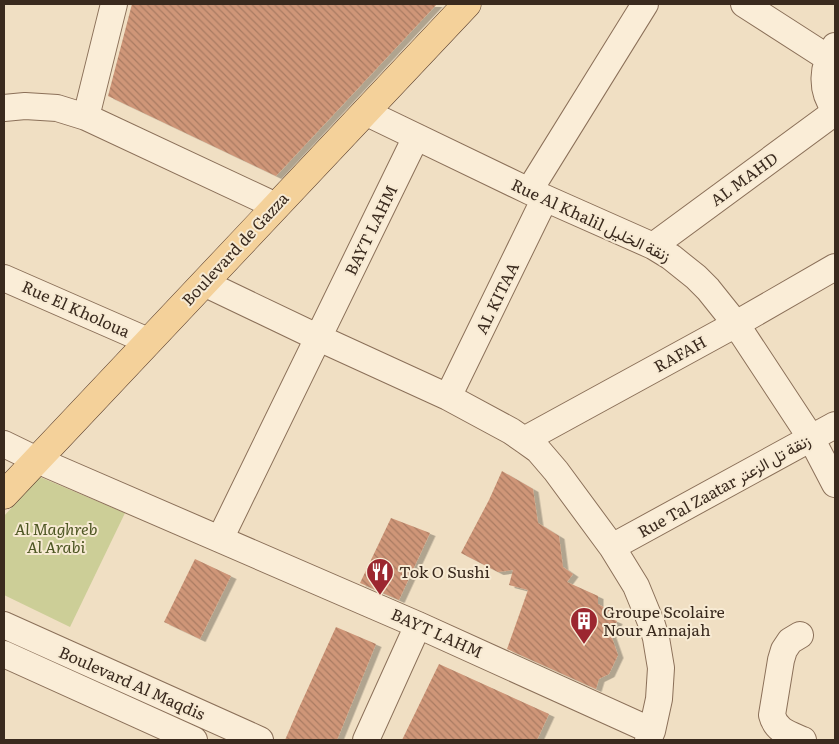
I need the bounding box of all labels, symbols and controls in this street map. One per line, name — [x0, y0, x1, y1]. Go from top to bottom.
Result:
street label: AL MAHD — [705, 145, 782, 211]
street label: Rue Al Khalil زنقة الخليل — [508, 172, 675, 267]
street label: BAYT LAHM — [338, 180, 402, 279]
street label: Boulevard de Gazza — [175, 186, 294, 310]
street label: AL KITAA — [468, 257, 524, 338]
street label: Rue El Kholoua — [18, 273, 135, 343]
street label: RAFAH — [649, 329, 710, 377]
street label: Rue Tal Zaatar زنقة تل الزعتر — [633, 428, 814, 543]
park label: Al Maghreb Al Arabi — [14, 516, 98, 558]
restaurant icon: Tok O Sushi — [365, 557, 395, 596]
place label: Tok O Sushi — [399, 559, 490, 583]
place label: Groupe Scolaire Nour Annajah — [603, 599, 725, 641]
street label: BAYT LAHM — [388, 601, 487, 663]
building icon: Groupe Scolaire Nour Annajah — [569, 606, 599, 645]
street label: Boulevard Al Maqdis — [55, 639, 209, 725]

